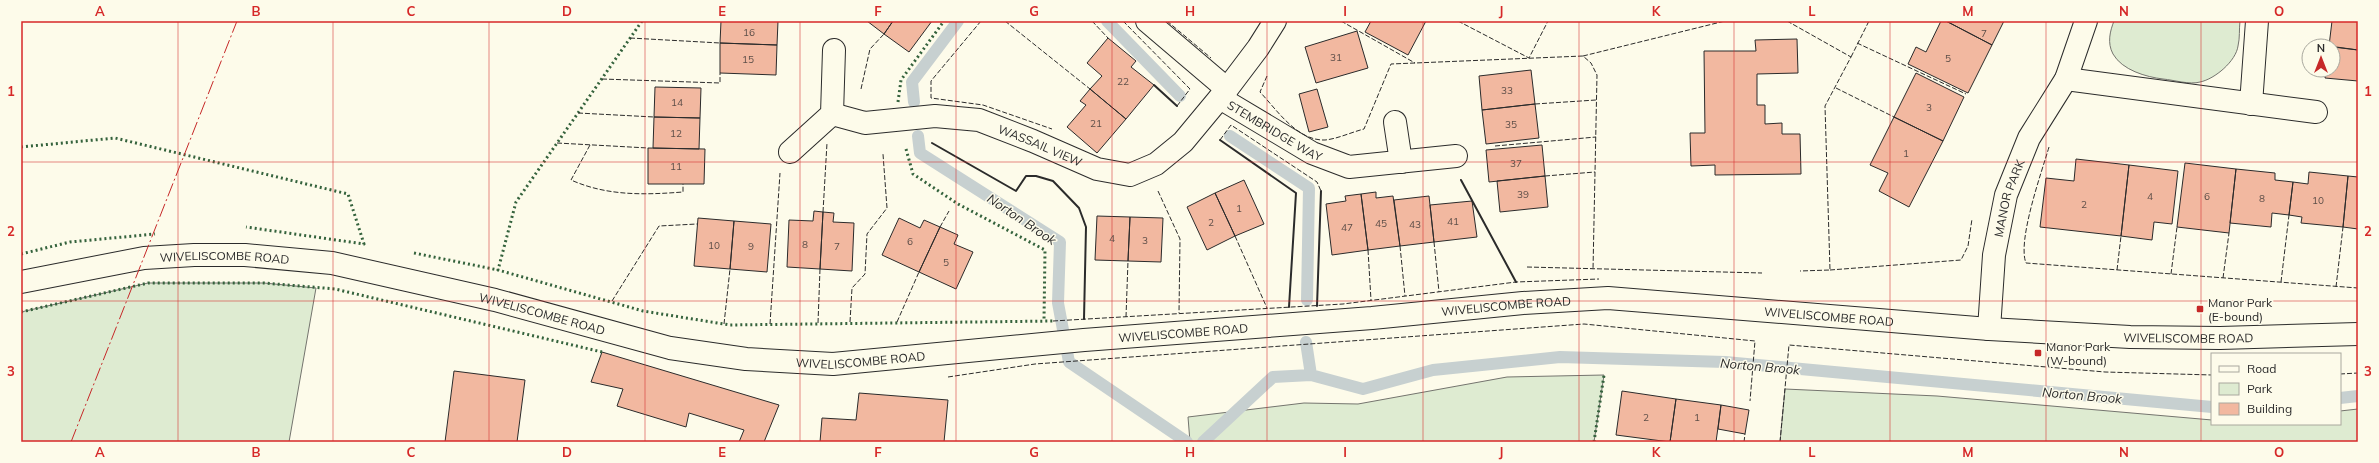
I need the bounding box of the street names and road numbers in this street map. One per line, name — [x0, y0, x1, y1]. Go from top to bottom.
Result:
street label: STEMBRIDGE WAY — [1225, 97, 1325, 164]
street label: WASSAIL VIEW — [996, 121, 1085, 169]
street label: MANOR PARK — [1990, 157, 2027, 238]
street label: WIVELISCOMBE ROAD — [159, 247, 290, 267]
street label: WIVELISCOMBE ROAD — [478, 289, 607, 337]
street label: WIVELISCOMBE ROAD — [1441, 293, 1571, 319]
street label: WIVELISCOMBE ROAD — [1764, 303, 1895, 329]
street label: WIVELISCOMBE ROAD — [1118, 320, 1249, 345]
street label: WIVELISCOMBE ROAD — [2123, 329, 2254, 346]
street label: WIVELISCOMBE ROAD — [795, 348, 926, 372]

